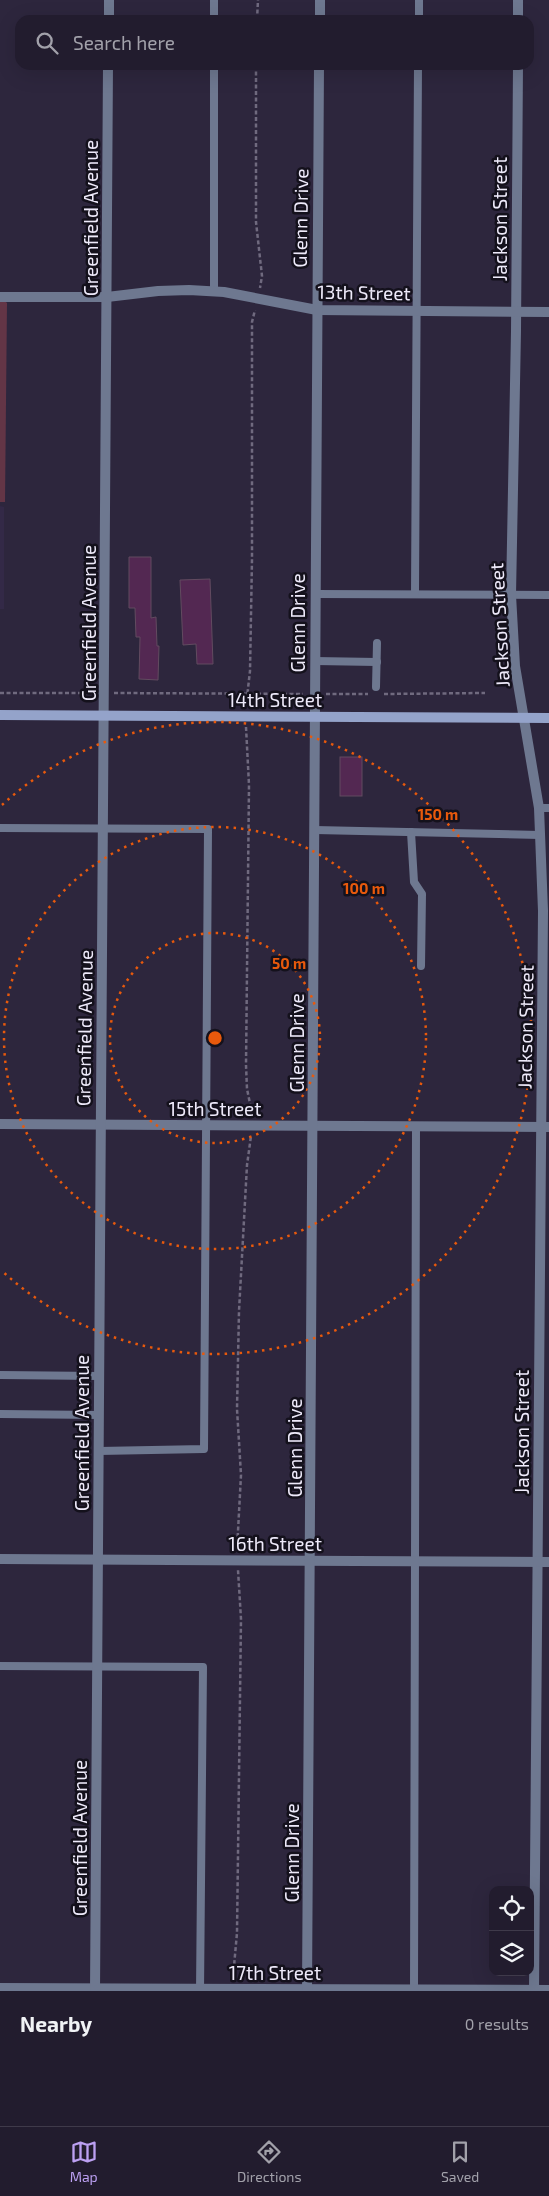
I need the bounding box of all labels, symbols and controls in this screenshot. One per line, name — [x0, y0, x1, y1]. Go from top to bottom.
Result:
search box — [15, 15, 534, 70]
icon: search — [33, 29, 61, 57]
text: Search here — [73, 31, 175, 54]
street label: Greenfield Avenue — [79, 140, 102, 296]
street label: Jackson Street — [488, 157, 511, 281]
street label: Glenn Drive — [288, 168, 312, 268]
street label: 13th Street — [317, 280, 411, 304]
street label: Greenfield Avenue — [77, 545, 100, 701]
street label: Jackson Street — [484, 562, 514, 688]
street label: Glenn Drive — [286, 573, 309, 673]
street label: 14th Street — [228, 688, 322, 711]
text: 150 m — [418, 805, 458, 823]
text: 100 m — [343, 879, 385, 897]
street label: Greenfield Avenue — [71, 950, 97, 1106]
text: 50 m — [272, 954, 306, 972]
street label: Jackson Street — [512, 965, 538, 1089]
street label: Glenn Drive — [285, 993, 308, 1093]
centre of rings — [206, 1029, 224, 1047]
street label: 15th Street — [168, 1097, 262, 1120]
street label: Greenfield Avenue — [70, 1355, 93, 1511]
street label: Jackson Street — [510, 1370, 533, 1494]
street label: Glenn Drive — [283, 1398, 306, 1498]
street label: 16th Street — [228, 1532, 322, 1555]
street label: Greenfield Avenue — [68, 1760, 91, 1916]
street label: Glenn Drive — [280, 1803, 303, 1903]
map controls — [489, 1886, 534, 1976]
button: locate — [489, 1886, 534, 1931]
button: layers — [489, 1931, 534, 1976]
street label: 17th Street — [229, 1961, 321, 1984]
text: Nearby — [20, 2011, 92, 2036]
text: 0 results — [465, 2014, 529, 2033]
tab: Map — [70, 2138, 98, 2185]
tab: Directions — [237, 2138, 302, 2185]
tab: Saved — [441, 2138, 479, 2185]

